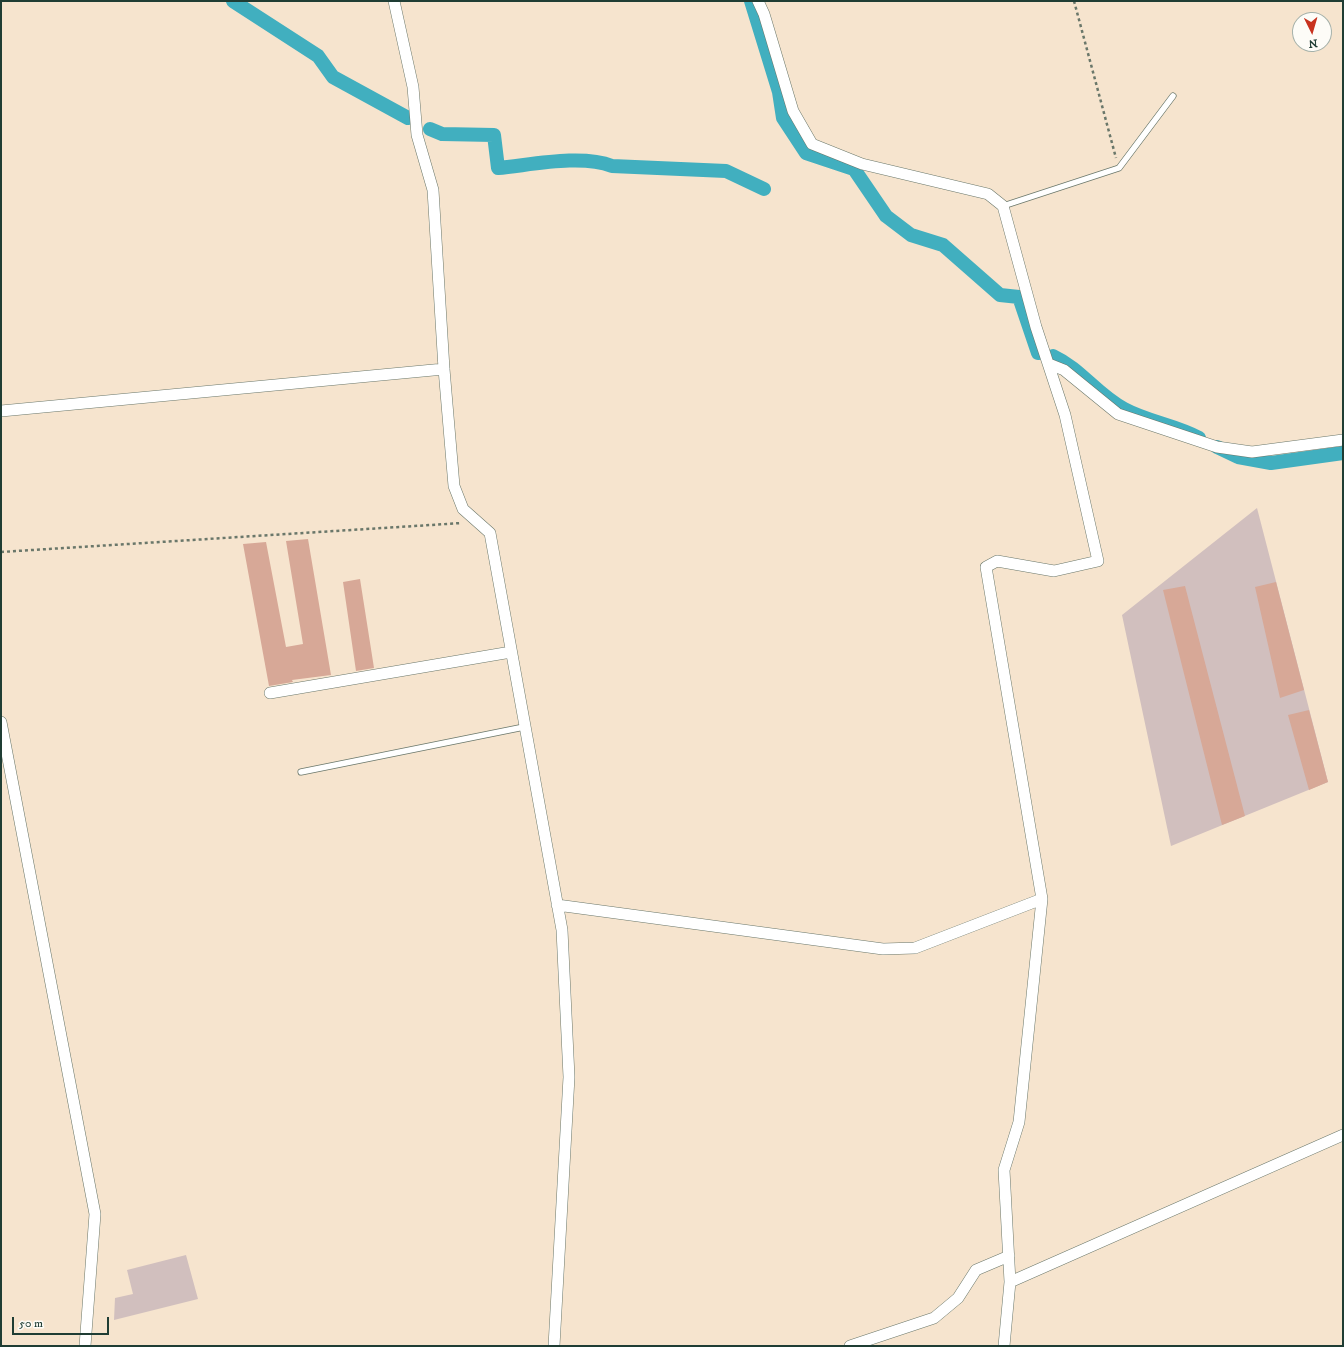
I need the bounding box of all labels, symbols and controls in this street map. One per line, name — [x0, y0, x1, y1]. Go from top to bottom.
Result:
north arrow — [1292, 12, 1332, 52]
text: N — [1308, 36, 1318, 50]
scale bar — [14, 1309, 111, 1335]
text: 50 m — [19, 1316, 43, 1331]

